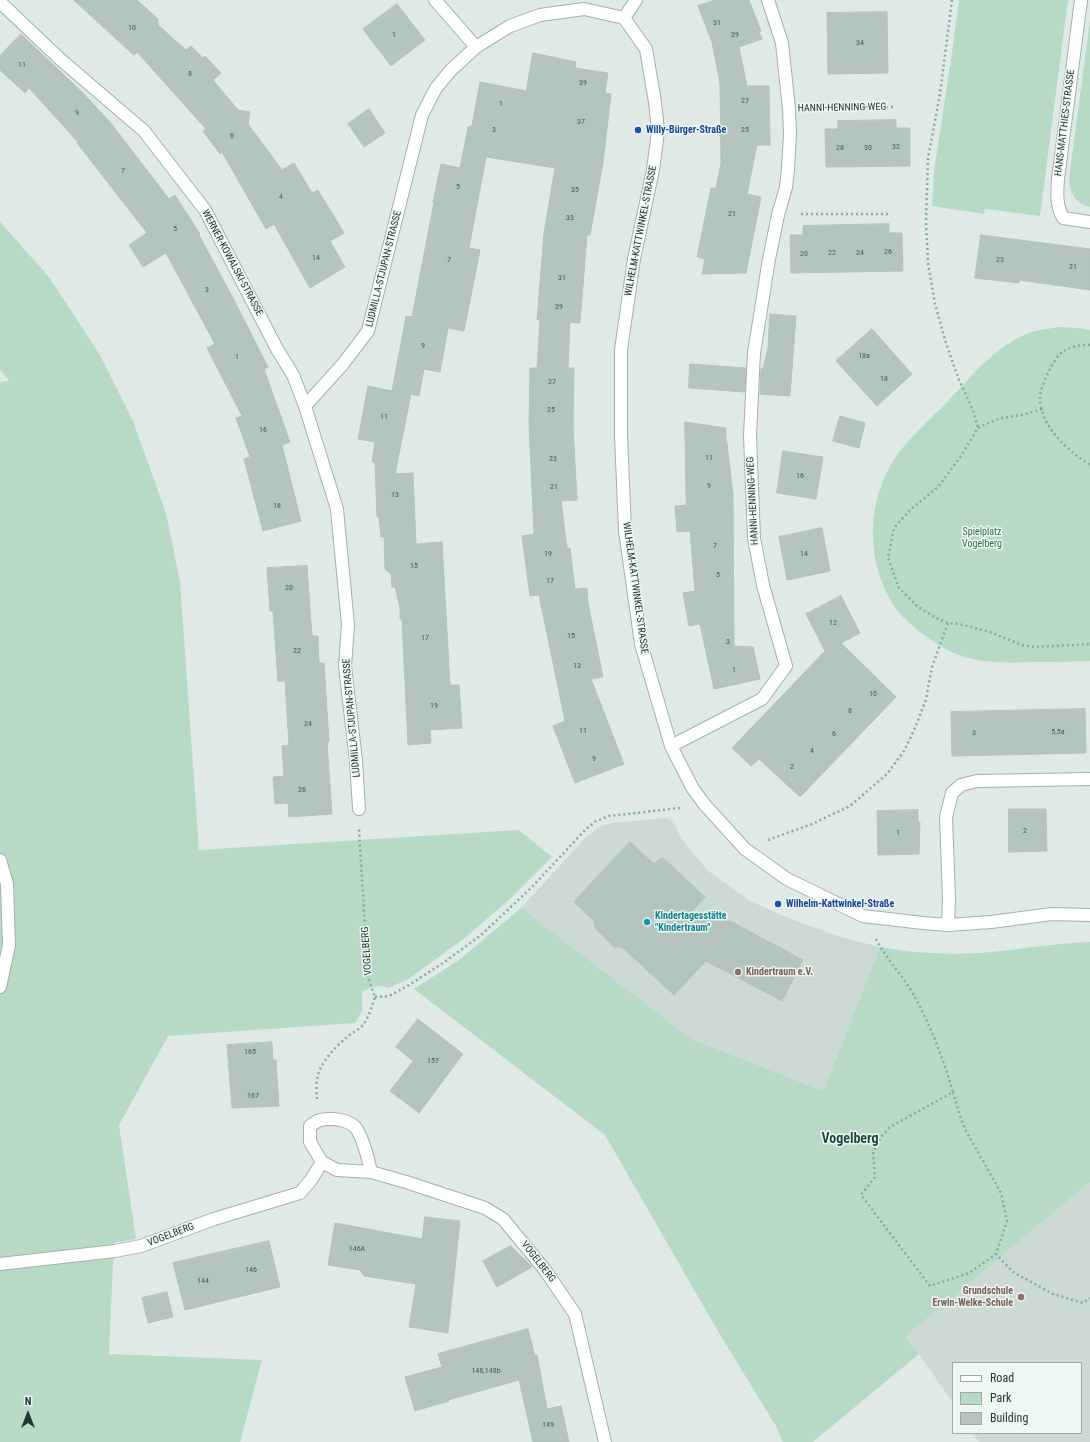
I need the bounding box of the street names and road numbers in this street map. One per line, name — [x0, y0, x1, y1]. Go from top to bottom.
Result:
street label: HANS-MATTHIES-STRASSE — [1053, 69, 1077, 177]
street label: HANNI-HENNING-WEG — [798, 101, 886, 115]
street label: WILHELM-KATTWINKEL-STRASSE — [622, 165, 660, 297]
street label: WERNER-KOWALSKI-STRASSE — [199, 208, 265, 318]
street label: LUDMILLA-STJUPAN-STRASSE — [364, 210, 404, 328]
street label: HANNI-HENNING-WEG — [745, 456, 761, 546]
street label: WILHELM-KATTWINKEL-STRASSE — [620, 521, 650, 655]
street label: LUDMILLA-STJUPAN-STRASSE — [341, 658, 363, 778]
street label: VOGELBERG — [359, 926, 375, 976]
street label: VOGELBERG — [146, 1221, 196, 1249]
street label: VOGELBERG — [518, 1239, 558, 1285]

